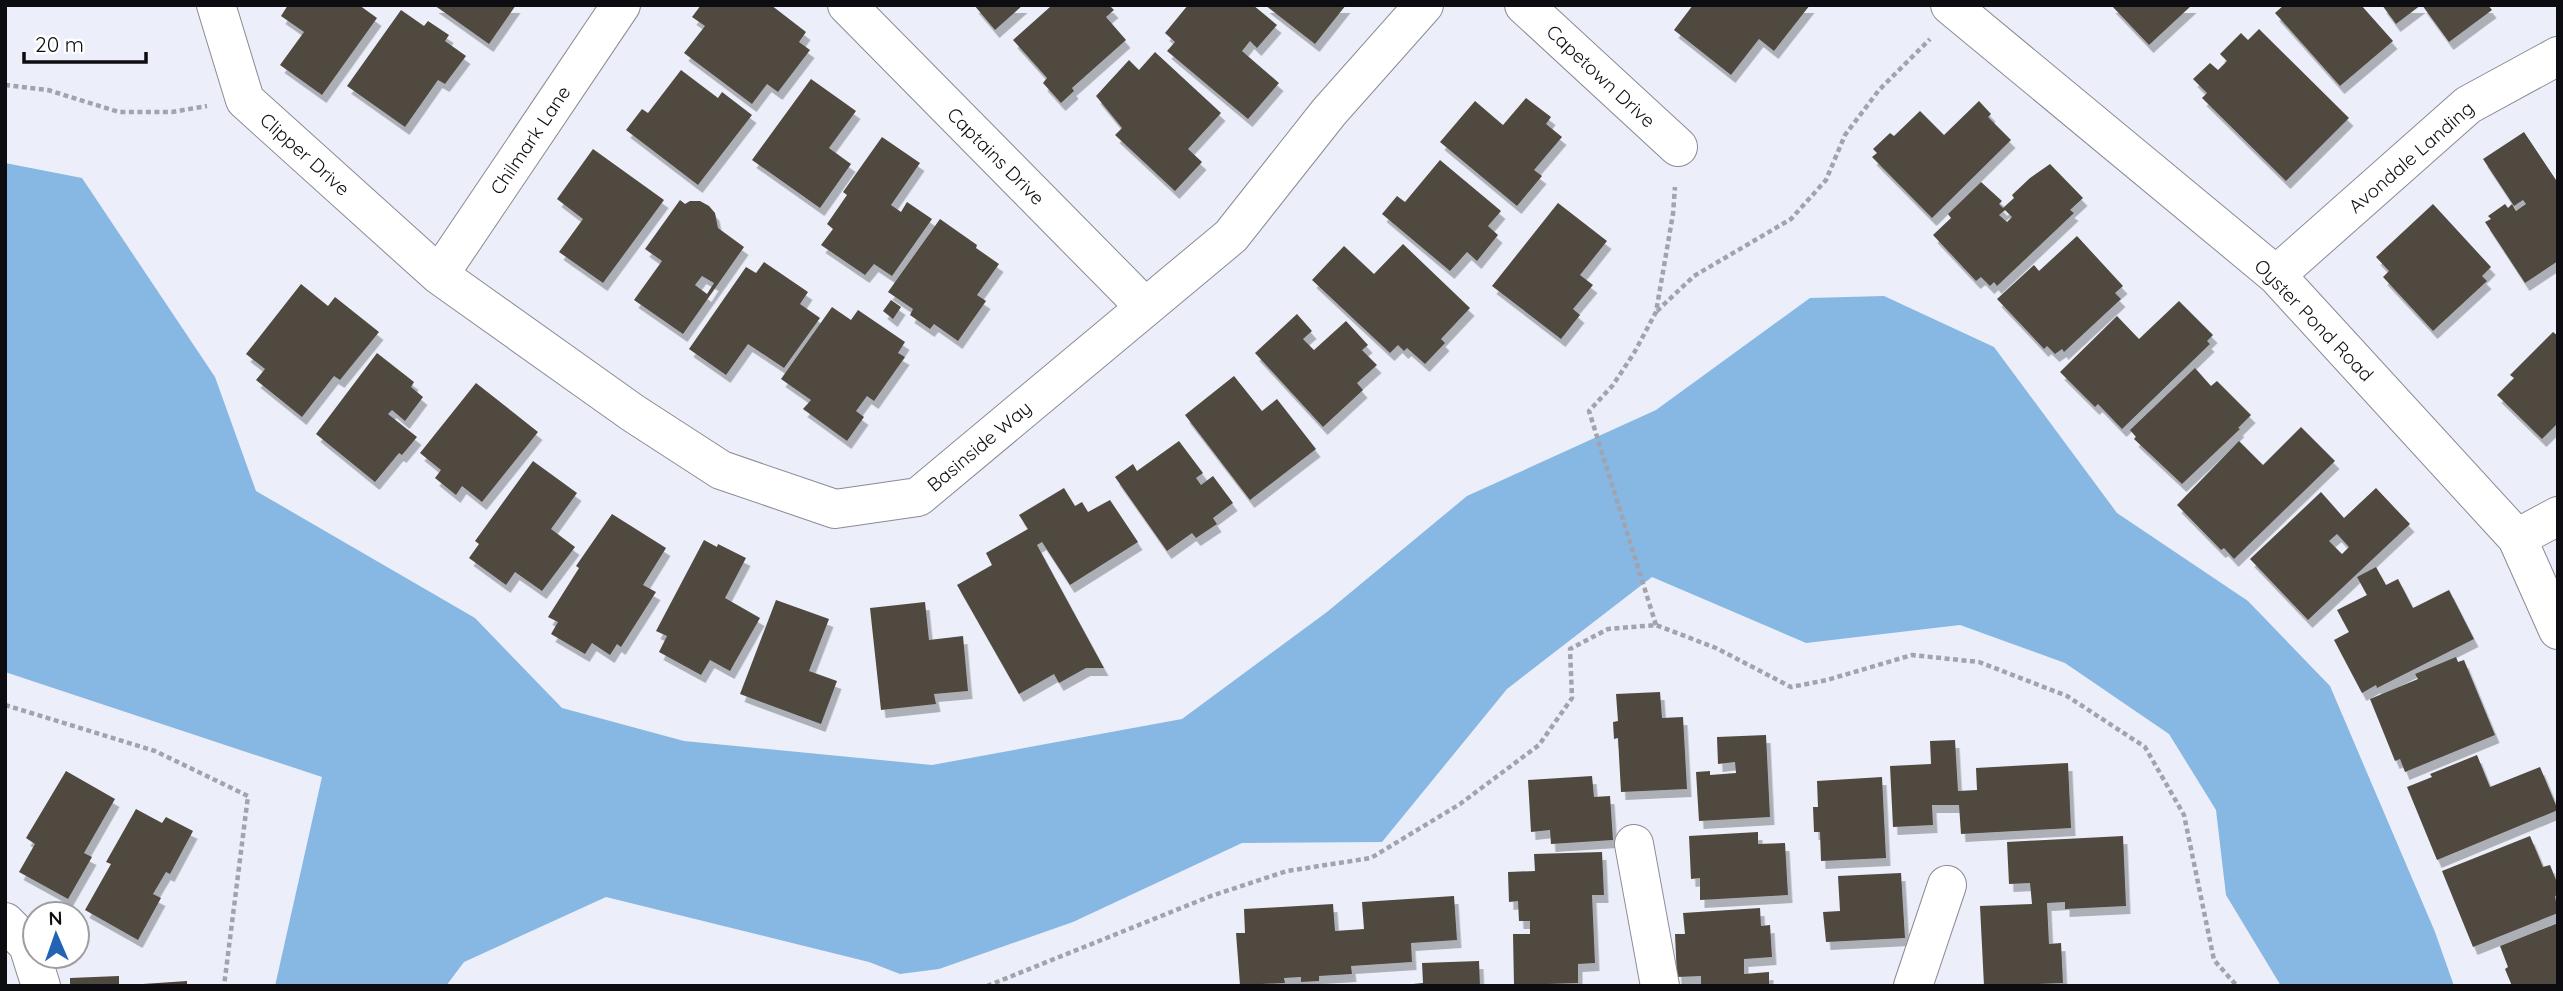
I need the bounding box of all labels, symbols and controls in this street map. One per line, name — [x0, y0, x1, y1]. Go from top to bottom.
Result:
street label: Capetown Drive — [1542, 19, 1660, 133]
scale bar — [24, 21, 147, 65]
text: 20 m — [35, 31, 84, 57]
street label: Chilmark Lane — [485, 81, 575, 199]
street label: Avondale Landing — [2343, 96, 2479, 218]
street label: Captains Drive — [942, 102, 1050, 210]
street label: Clipper Drive — [255, 107, 355, 201]
street label: Oyster Pond Road — [2249, 254, 2379, 386]
street label: Basinside Way — [922, 395, 1036, 497]
north arrow — [21, 900, 91, 970]
text: N — [48, 906, 63, 930]

